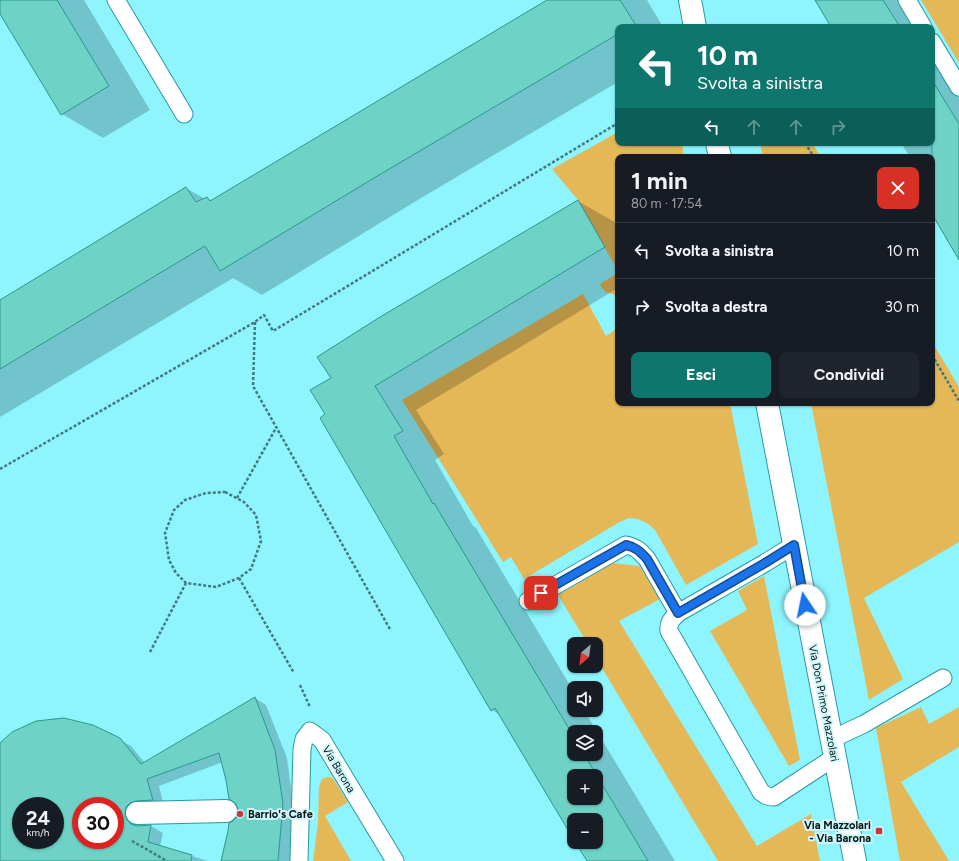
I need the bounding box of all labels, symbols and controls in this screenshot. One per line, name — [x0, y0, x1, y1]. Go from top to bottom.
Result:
text: 10 m — [697, 38, 758, 72]
icon: left — [631, 40, 683, 92]
text: Svolta a sinistra — [697, 72, 823, 94]
icon: left — [701, 116, 723, 138]
icon: ahead — [743, 116, 765, 138]
icon: ahead — [785, 116, 807, 138]
icon: right — [827, 116, 849, 138]
text: 1 min — [631, 166, 688, 195]
button: close — [877, 167, 919, 209]
text: 80 m · 17:54 — [631, 196, 703, 211]
icon: left — [631, 240, 653, 262]
text: Svolta a sinistra — [665, 242, 774, 260]
text: 10 m — [887, 242, 919, 260]
icon: right — [631, 296, 653, 318]
text: Svolta a destra — [665, 298, 768, 316]
text: 30 m — [885, 298, 919, 316]
button: Esci — [631, 352, 771, 398]
button: Condividi — [779, 352, 919, 398]
pin — [524, 576, 558, 610]
icon: arrive — [530, 582, 552, 604]
position arrow — [784, 584, 826, 626]
north arrow — [567, 637, 603, 673]
map controls — [567, 637, 603, 849]
street label: Via Don Primo Mazzolari — [806, 644, 841, 763]
button: sound — [567, 681, 603, 717]
button: layers — [567, 725, 603, 761]
street label: Via Barona — [319, 743, 358, 795]
button: + — [567, 769, 603, 805]
speed limit sign: 30 — [72, 797, 124, 849]
text: 24 — [26, 806, 50, 830]
place label: Barrio's Cafe — [248, 808, 313, 821]
marker: Barrio's Cafe — [235, 809, 245, 819]
button: − — [567, 813, 603, 849]
place label: Via Mazzolari - Via Barona — [804, 819, 871, 845]
text: km/h — [27, 826, 49, 839]
marker: Via Mazzolari - Via Barona — [874, 826, 884, 836]

